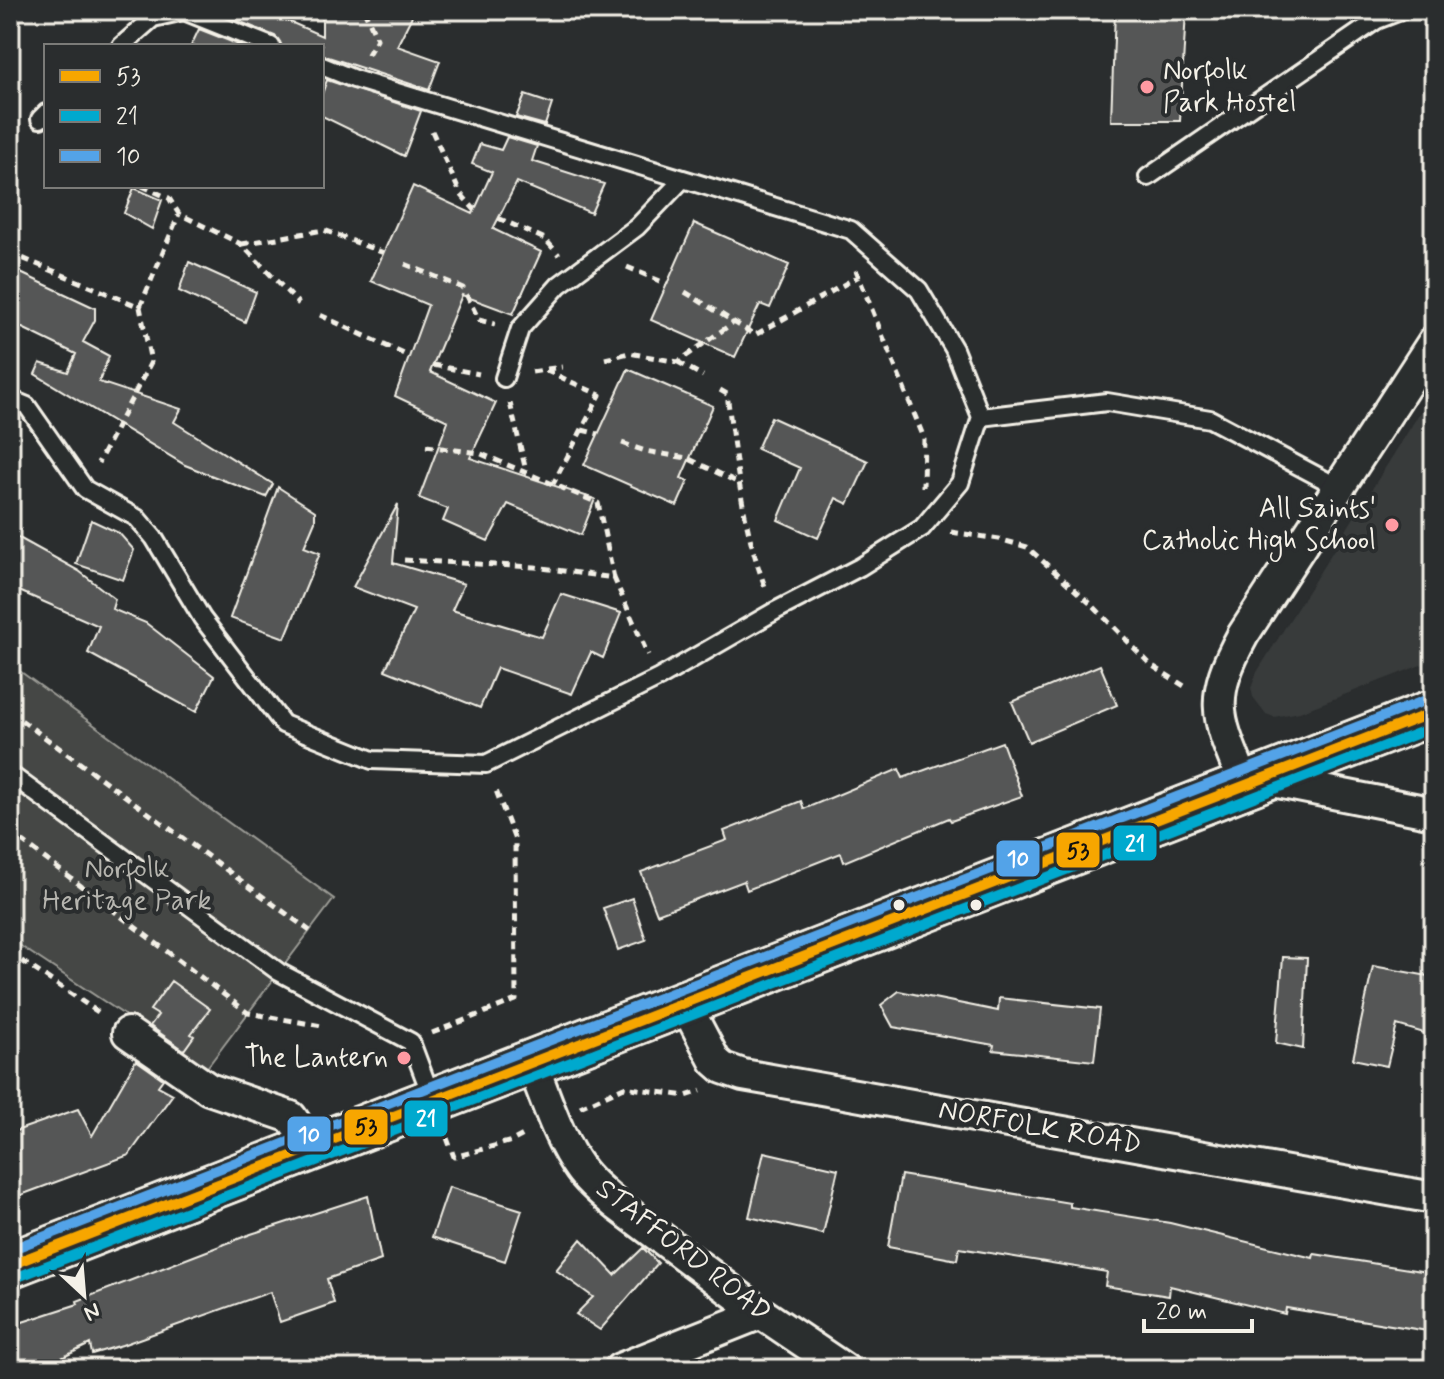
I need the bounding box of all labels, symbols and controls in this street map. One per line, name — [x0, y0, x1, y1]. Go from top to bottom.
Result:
legend — [44, 44, 324, 188]
place label: Norfolk Park Hostel — [1163, 53, 1297, 122]
text: 53 — [116, 62, 141, 93]
marker: Norfolk Park Hostel — [1138, 78, 1156, 96]
text: 21 — [116, 102, 138, 133]
text: 10 — [116, 142, 140, 173]
place label: All Saints' Catholic High School — [1142, 491, 1376, 562]
marker: All Saints' Catholic High School — [1383, 516, 1401, 534]
line badge: 21 — [1112, 824, 1158, 862]
line badge: 53 — [1055, 831, 1101, 869]
text: 21 — [1125, 831, 1145, 859]
text: 53 — [1067, 838, 1090, 866]
line badge: 10 — [995, 839, 1041, 878]
text: 10 — [1007, 846, 1029, 874]
park label: Norfolk Heritage Park — [42, 851, 212, 920]
unlabelled marker — [891, 897, 907, 913]
unlabelled marker — [968, 897, 984, 913]
place label: The Lantern — [244, 1040, 388, 1077]
marker: The Lantern — [395, 1049, 413, 1067]
street label: NORFOLK ROAD — [936, 1092, 1144, 1164]
line badge: 21 — [403, 1099, 449, 1138]
text: 21 — [416, 1106, 436, 1134]
line badge: 53 — [343, 1108, 389, 1146]
text: 53 — [355, 1114, 378, 1142]
line badge: 10 — [286, 1115, 332, 1153]
text: 10 — [298, 1122, 320, 1150]
street label: STAFFORD ROAD — [588, 1171, 778, 1331]
north arrow — [44, 1255, 124, 1335]
scale bar — [1144, 1283, 1252, 1333]
text: N — [79, 1295, 105, 1327]
text: 20 m — [1156, 1297, 1207, 1328]

